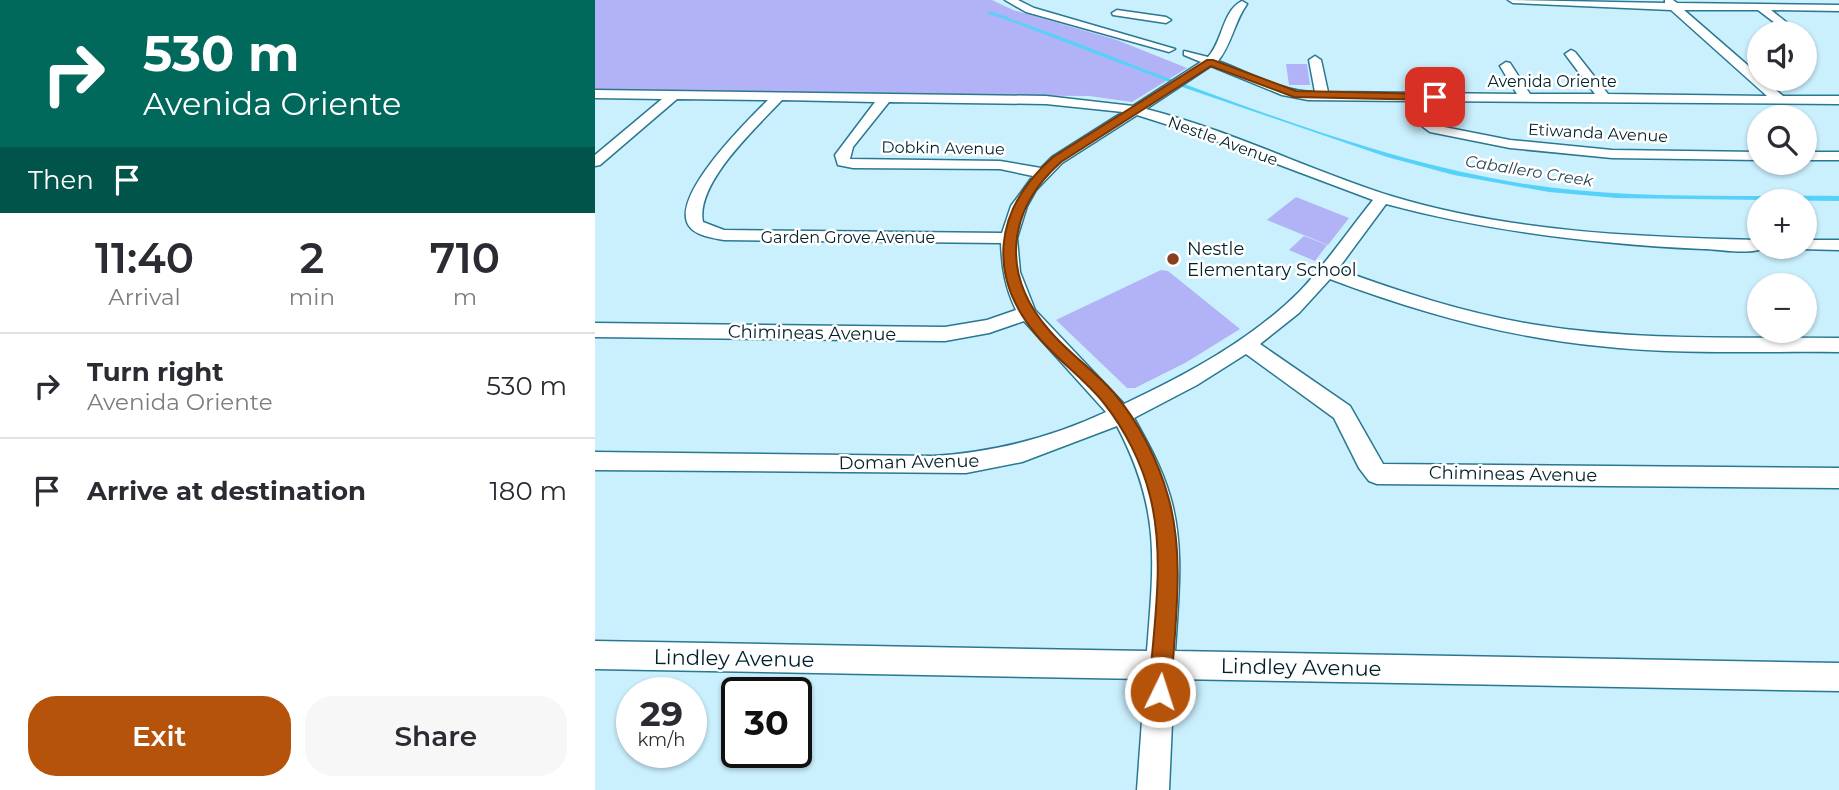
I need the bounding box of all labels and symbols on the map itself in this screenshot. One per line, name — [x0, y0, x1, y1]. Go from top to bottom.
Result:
pin — [1405, 67, 1465, 127]
street label: Avenida Oriente — [1487, 72, 1617, 91]
street label: Nestle Avenue — [1165, 112, 1281, 170]
street label: Etiwanda Avenue — [1528, 120, 1668, 146]
street label: Dobkin Avenue — [881, 137, 1005, 159]
water label: Caballero Creek — [1464, 152, 1596, 191]
street label: Garden Grove Avenue — [761, 228, 935, 247]
place label: Nestle Elementary School — [1187, 238, 1357, 281]
marker: Nestle Elementary School — [1165, 251, 1181, 267]
street label: Chimineas Avenue — [728, 321, 897, 345]
street label: Doman Avenue — [838, 450, 980, 474]
street label: Chimineas Avenue — [1429, 462, 1598, 486]
street label: Lindley Avenue — [653, 644, 815, 672]
street label: Lindley Avenue — [1220, 653, 1382, 681]
position arrow — [1123, 655, 1197, 729]
speed limit sign: 30 — [721, 677, 812, 768]

